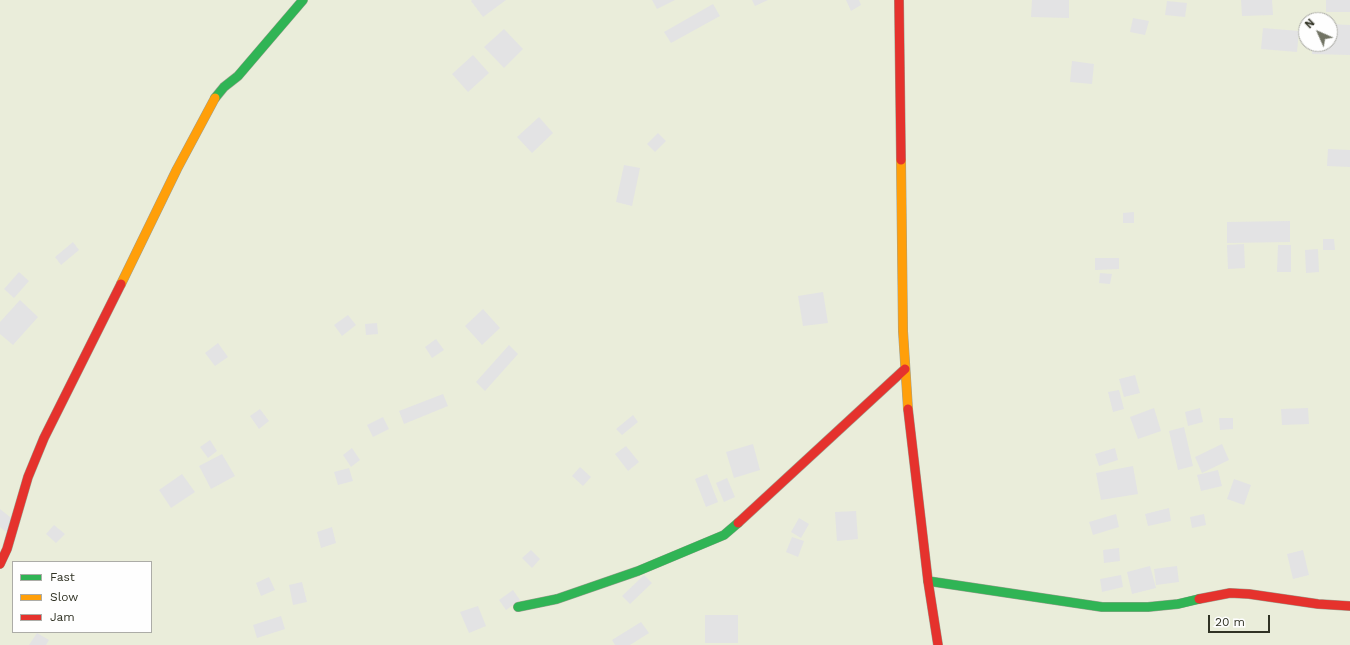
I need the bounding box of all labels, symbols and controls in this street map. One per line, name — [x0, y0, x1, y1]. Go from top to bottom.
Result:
north arrow — [1298, 12, 1338, 52]
text: N — [1302, 16, 1317, 31]
legend — [12, 561, 152, 633]
text: Fast — [50, 570, 75, 584]
text: Slow — [50, 590, 78, 604]
scale bar — [1210, 607, 1272, 633]
text: Jam — [50, 610, 75, 624]
text: 20 m — [1215, 615, 1245, 629]

